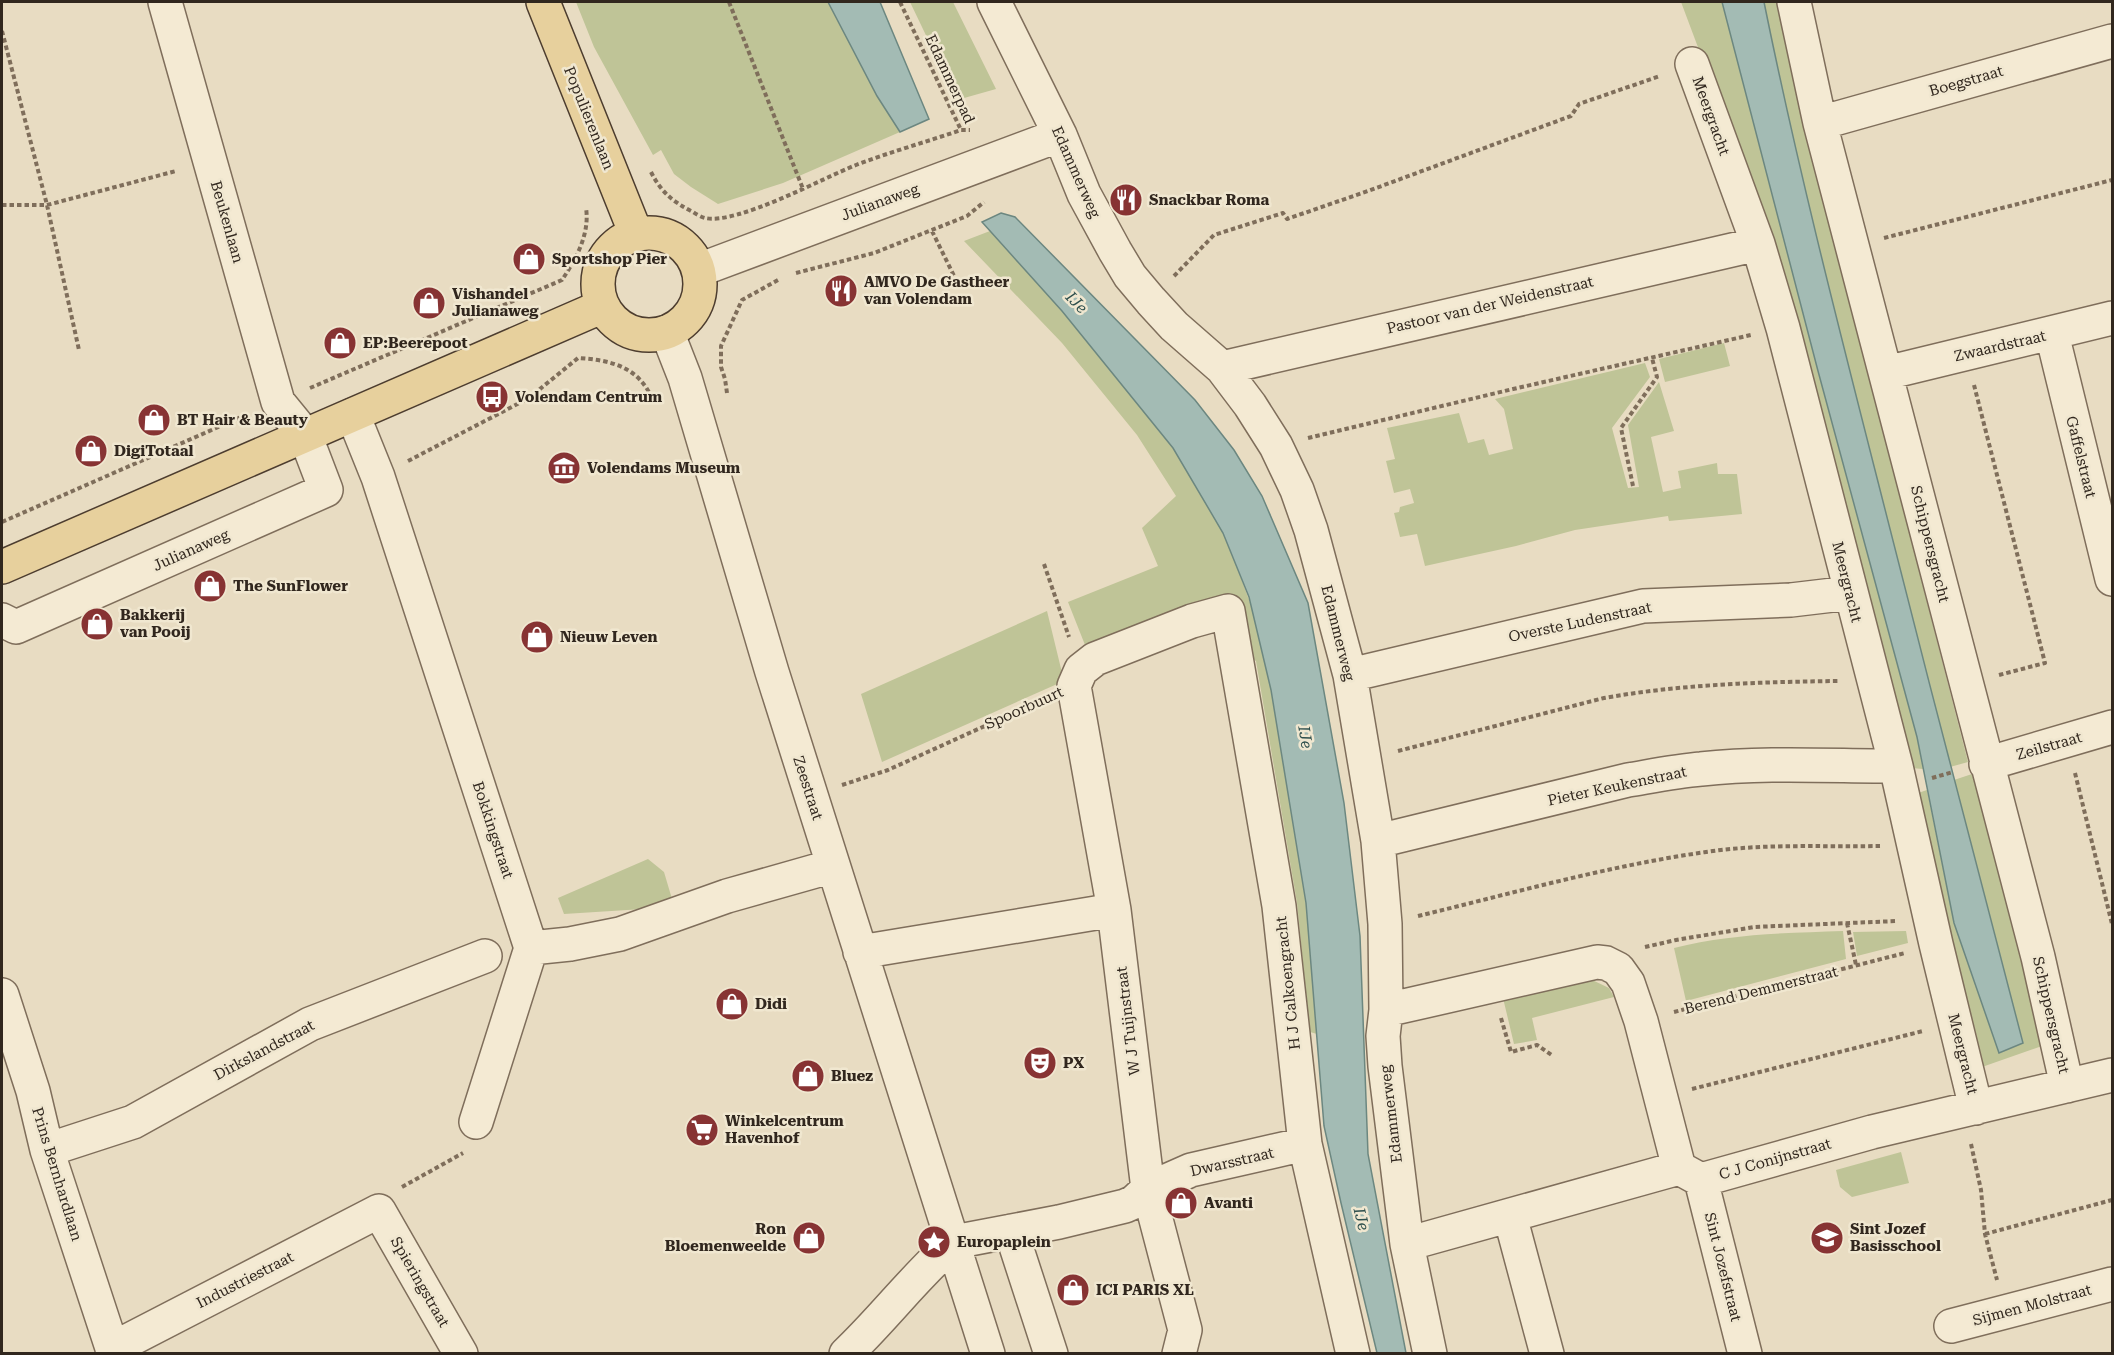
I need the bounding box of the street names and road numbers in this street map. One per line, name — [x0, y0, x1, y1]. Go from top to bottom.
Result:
street label: Edammerpad — [921, 31, 979, 127]
street label: Boegstraat — [1927, 62, 2006, 100]
street label: Populierenlaan — [560, 64, 618, 172]
street label: Meergracht — [1688, 74, 1734, 158]
street label: Edammerweg — [1048, 123, 1104, 221]
street label: Beukenlaan — [207, 179, 247, 266]
street label: Julianaweg — [839, 179, 922, 224]
street label: Pastoor van der Weidenstraat — [1385, 272, 1595, 338]
street label: Zwaardstraat — [1952, 327, 2048, 365]
street label: Gaffelstraat — [2062, 414, 2100, 500]
street label: Schippersgracht — [1907, 484, 1953, 605]
street label: Julianaweg — [150, 525, 232, 575]
street label: Meergracht — [1828, 540, 1866, 625]
street label: Edammerweg — [1317, 583, 1359, 683]
street label: Overste Ludenstraat — [1507, 598, 1654, 646]
street label: Spoorbuurt — [982, 683, 1066, 733]
street label: Zeilstraat — [2014, 728, 2084, 764]
street label: Zeestraat — [789, 754, 827, 823]
street label: Pieter Keukenstraat — [1546, 762, 1689, 810]
street label: Bokkingstraat — [469, 779, 517, 881]
street label: H J Calkoengracht — [1272, 915, 1304, 1051]
street label: Schippersgracht — [2029, 955, 2073, 1076]
street label: Berend Demmerstraat — [1682, 962, 1840, 1018]
street label: W J Tuijnstraat — [1112, 965, 1144, 1077]
street label: Meergracht — [1944, 1012, 1982, 1097]
street label: Dirkslandstraat — [211, 1016, 318, 1084]
street label: Edammerweg — [1376, 1064, 1406, 1164]
street label: Prins Bernhardlaan — [28, 1105, 86, 1243]
street label: C J Conijnstraat — [1717, 1134, 1834, 1184]
street label: Dwarsstraat — [1188, 1144, 1276, 1180]
street label: Sint Jozefstraat — [1701, 1211, 1745, 1324]
street label: Spieringstraat — [387, 1234, 453, 1331]
street label: Industriestraat — [193, 1248, 297, 1312]
street label: Sijmen Molstraat — [1971, 1280, 2094, 1330]

